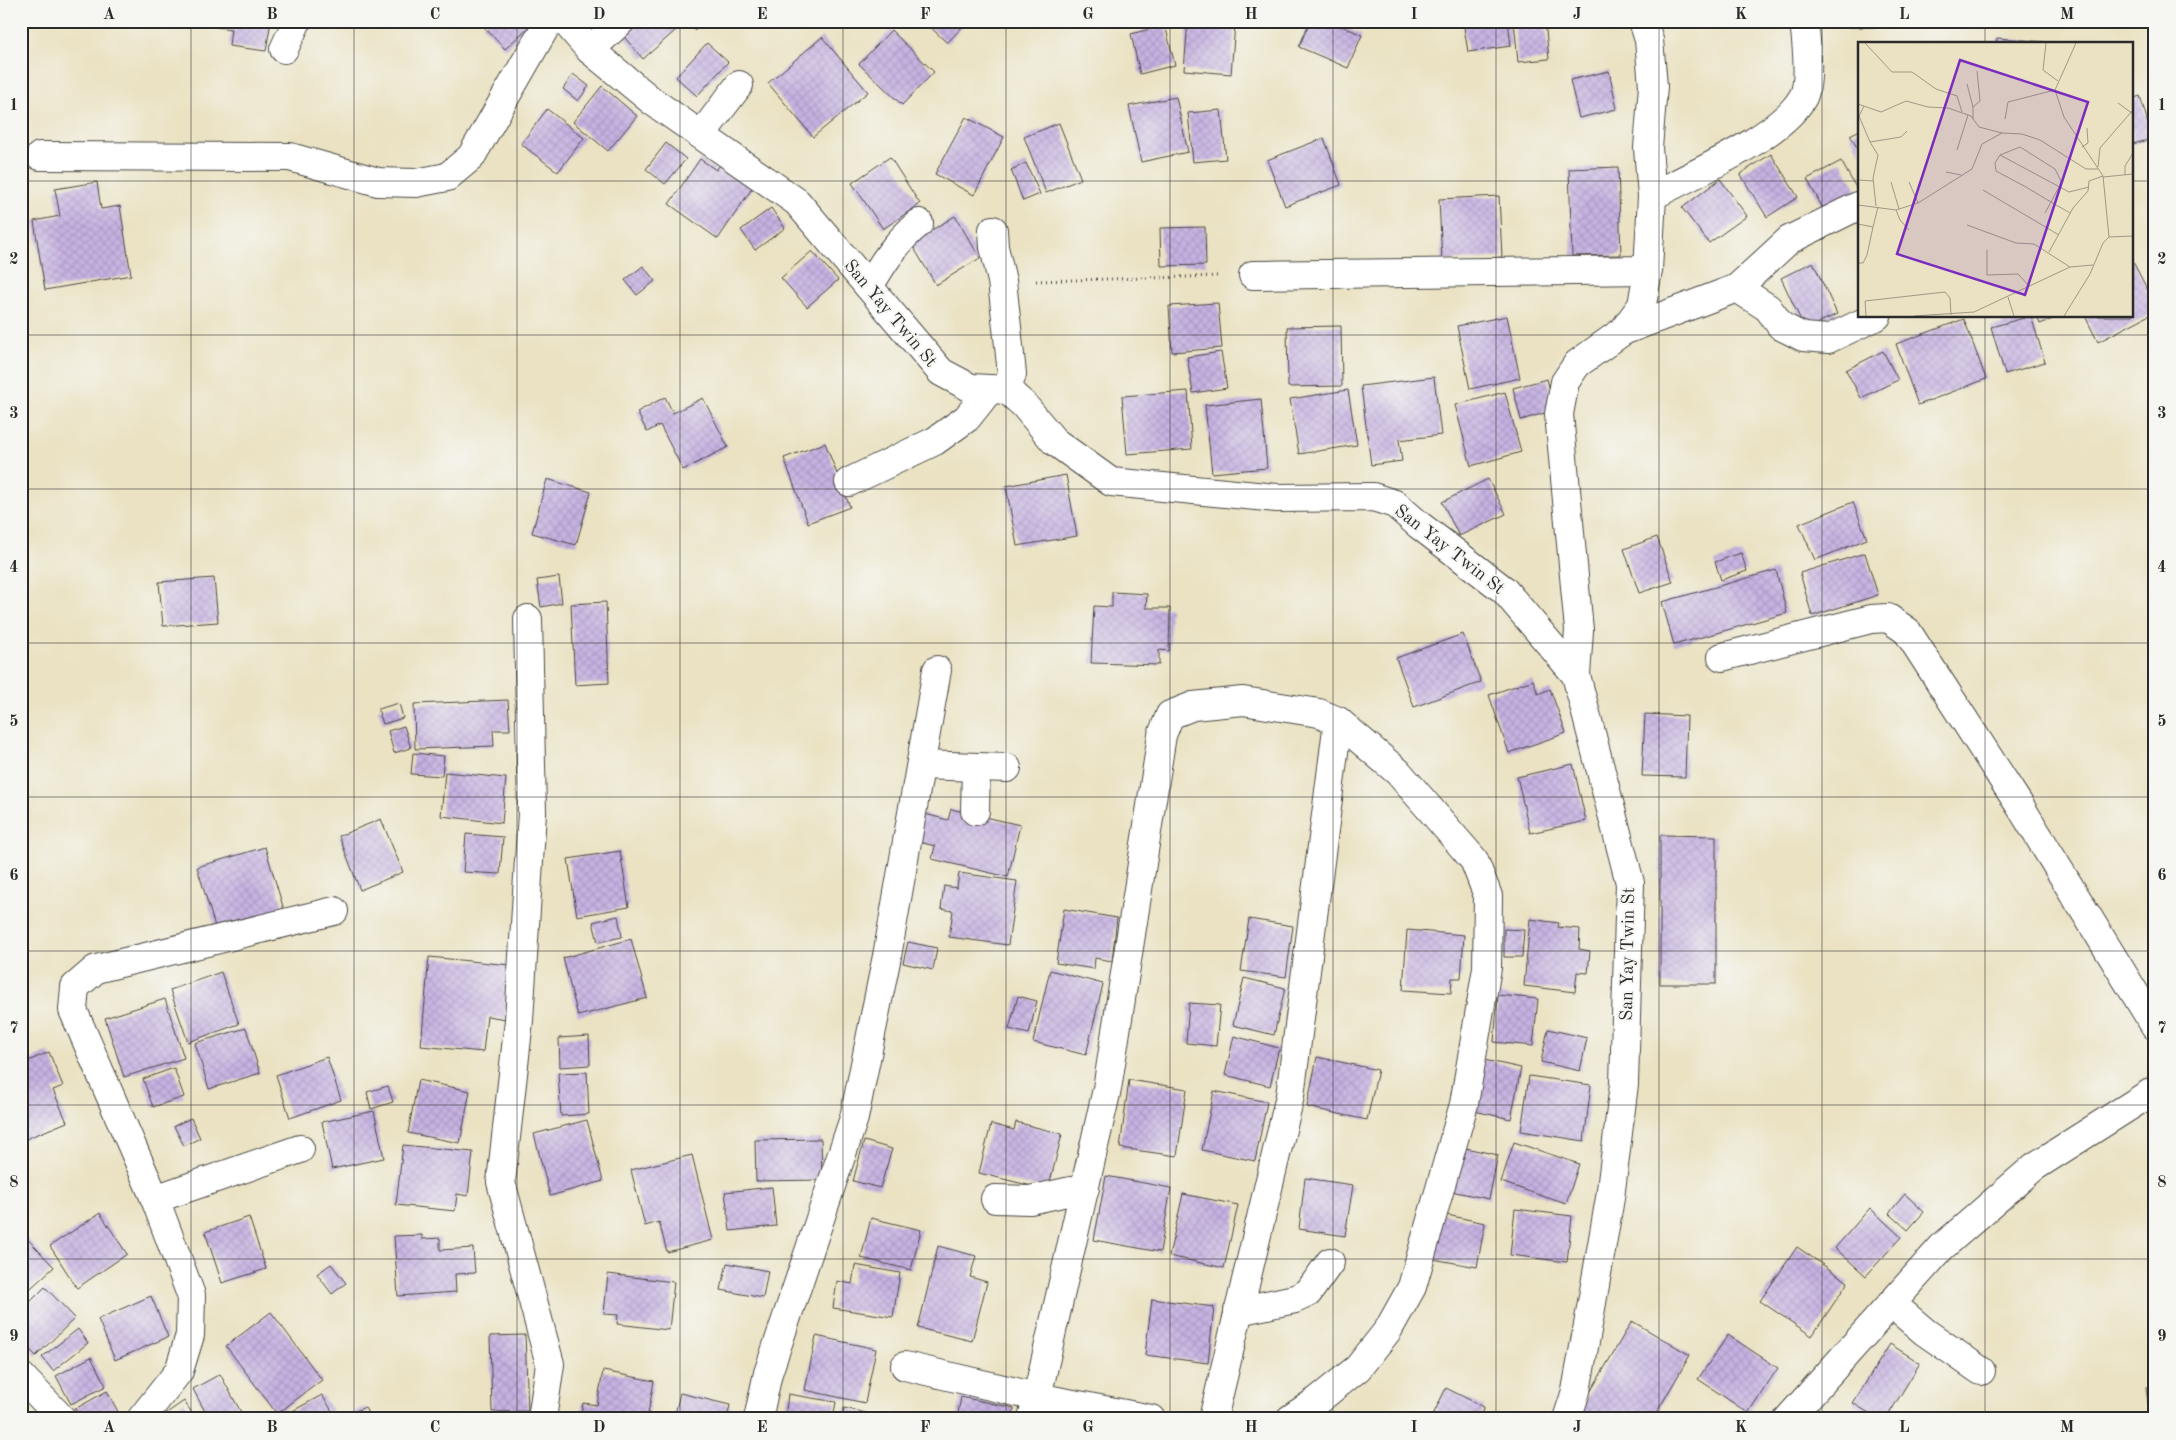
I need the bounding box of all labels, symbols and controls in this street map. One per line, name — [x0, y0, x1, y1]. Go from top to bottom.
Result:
text: A — [103, 7, 115, 23]
text: B — [266, 7, 278, 23]
text: C — [430, 7, 440, 23]
text: D — [593, 7, 605, 23]
text: E — [756, 7, 768, 23]
text: F — [920, 7, 931, 23]
text: G — [1082, 7, 1094, 23]
text: H — [1244, 7, 1258, 23]
text: I — [1410, 7, 1418, 23]
text: J — [1573, 7, 1582, 23]
text: K — [1735, 7, 1747, 23]
text: L — [1899, 7, 1910, 23]
text: M — [2060, 7, 2074, 23]
inset map — [1858, 42, 2134, 318]
text: 1 — [9, 98, 19, 114]
text: 1 — [2157, 98, 2167, 114]
text: 2 — [9, 252, 19, 268]
text: 2 — [2157, 252, 2167, 268]
street label: San Yay Twin St — [840, 257, 940, 371]
text: 3 — [9, 406, 19, 422]
text: 3 — [2157, 406, 2167, 422]
street label: San Yay Twin St — [1391, 501, 1508, 598]
text: 4 — [9, 560, 19, 576]
text: 4 — [2157, 560, 2167, 576]
text: 5 — [9, 714, 19, 730]
text: 5 — [2157, 714, 2167, 730]
text: 6 — [9, 868, 19, 884]
text: 6 — [2157, 868, 2167, 884]
street label: San Yay Twin St — [1618, 887, 1638, 1021]
text: 7 — [9, 1021, 19, 1037]
text: 7 — [2157, 1021, 2167, 1037]
text: 8 — [9, 1175, 19, 1191]
text: 8 — [2157, 1175, 2167, 1191]
text: 9 — [9, 1329, 19, 1345]
text: 9 — [2157, 1329, 2167, 1345]
text: A — [103, 1420, 115, 1436]
text: B — [266, 1420, 278, 1436]
text: C — [430, 1420, 440, 1436]
text: D — [593, 1420, 605, 1436]
text: E — [756, 1420, 768, 1436]
text: F — [920, 1420, 931, 1436]
text: G — [1082, 1420, 1094, 1436]
text: H — [1244, 1420, 1258, 1436]
text: I — [1410, 1420, 1418, 1436]
text: J — [1573, 1420, 1582, 1436]
text: K — [1735, 1420, 1747, 1436]
text: L — [1899, 1420, 1910, 1436]
text: M — [2060, 1420, 2074, 1436]

